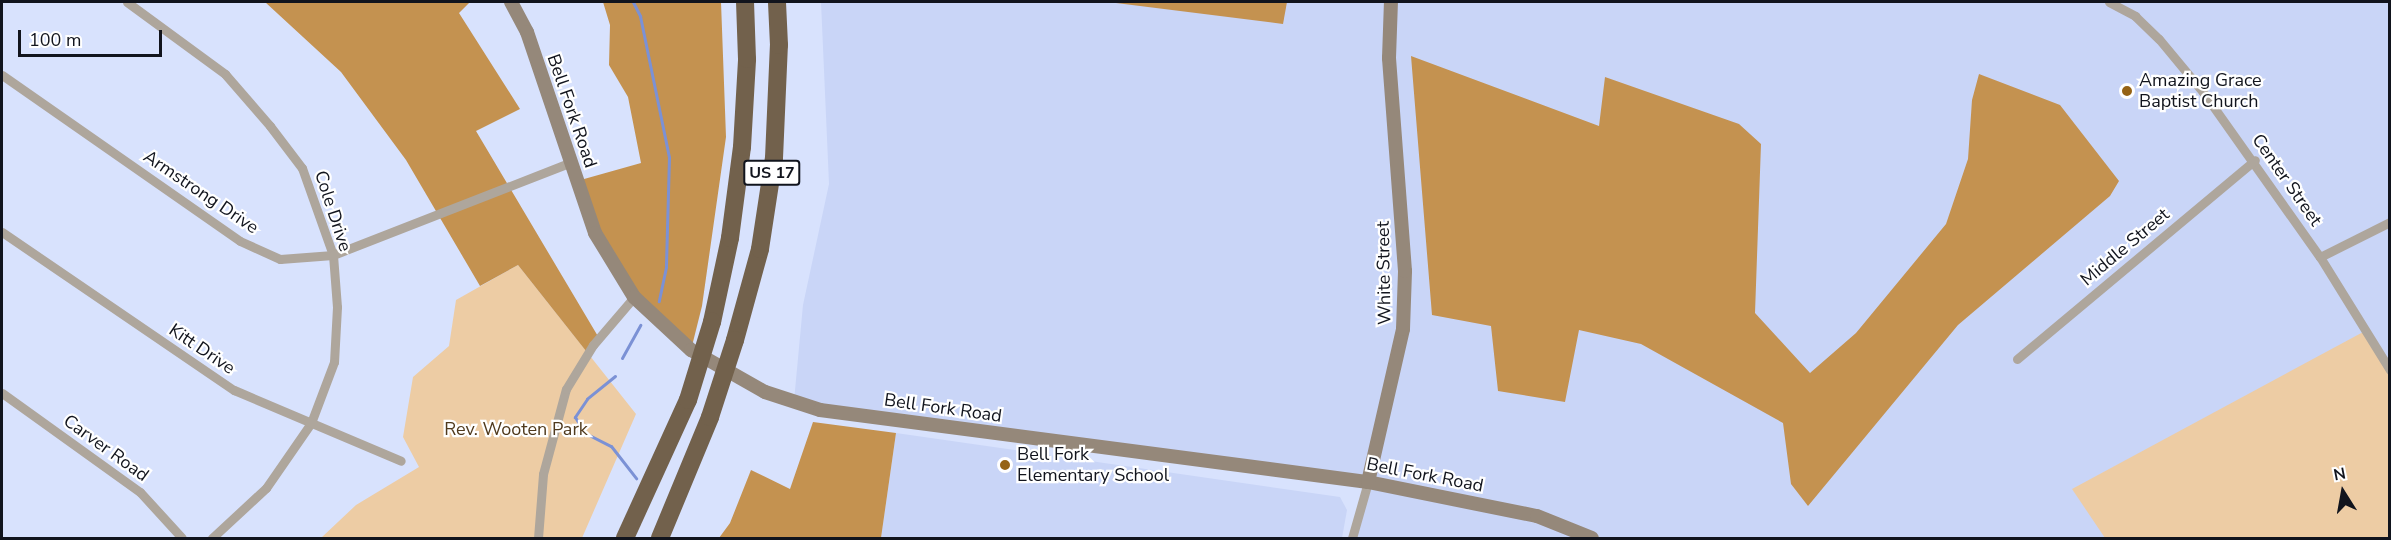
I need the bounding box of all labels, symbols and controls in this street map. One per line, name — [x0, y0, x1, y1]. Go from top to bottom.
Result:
scale bar — [21, 18, 165, 56]
text: 100 m — [29, 28, 81, 52]
street label: Bell Fork Road — [542, 51, 602, 171]
place label: Amazing Grace Baptist Church — [2139, 70, 2262, 112]
marker: Amazing Grace Baptist Church — [2120, 84, 2134, 98]
street label: Center Street — [2247, 130, 2327, 230]
street label: Armstrong Drive — [139, 146, 263, 238]
road number: US 17 — [742, 160, 802, 186]
street label: Cole Drive — [310, 168, 356, 254]
street label: Middle Street — [2076, 204, 2174, 290]
street label: White Street — [1372, 221, 1396, 325]
street label: Kitt Drive — [165, 319, 239, 379]
street label: Bell Fork Road — [883, 389, 1003, 427]
street label: Carver Road — [59, 410, 153, 486]
park label: Rev. Wooten Park — [444, 418, 588, 440]
place label: Bell Fork Elementary School — [1017, 444, 1169, 486]
street label: Bell Fork Road — [1365, 453, 1485, 497]
marker: Bell Fork Elementary School — [998, 458, 1012, 472]
north arrow — [2313, 462, 2373, 522]
text: N — [2332, 462, 2348, 486]

